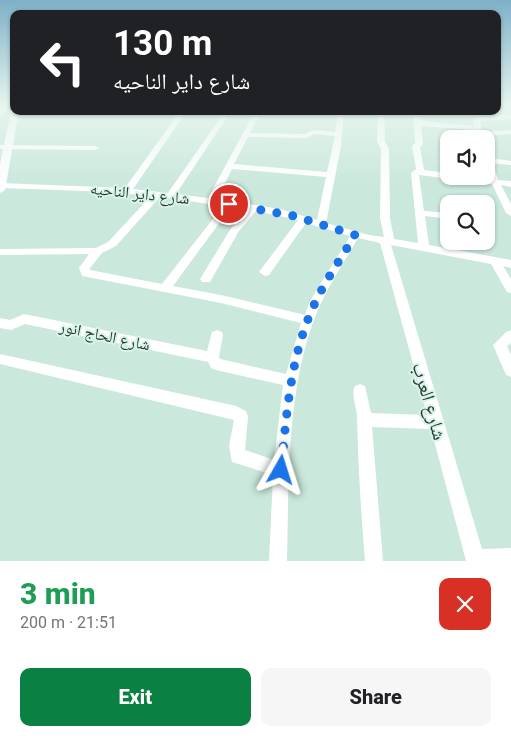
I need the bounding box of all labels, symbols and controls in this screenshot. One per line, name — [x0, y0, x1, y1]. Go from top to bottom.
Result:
text: 130 m — [113, 23, 212, 64]
icon: left — [30, 30, 95, 95]
text: شارع داير الناحيه — [113, 69, 250, 94]
map controls — [440, 130, 495, 250]
button: sound — [440, 130, 495, 185]
street label: شارع داير الناحيه — [89, 179, 191, 209]
pin — [208, 183, 250, 225]
icon: arrive — [215, 190, 243, 218]
button: search — [440, 195, 495, 250]
street label: شارع الحاج انور — [57, 316, 152, 355]
street label: شارع العرب — [407, 360, 452, 443]
position arrow — [254, 443, 306, 495]
text: 3 min — [20, 576, 96, 611]
button: close — [439, 578, 491, 630]
text: 200 m · 21:51 — [20, 613, 117, 632]
button: Exit — [20, 668, 251, 726]
button: Share — [261, 668, 491, 726]

